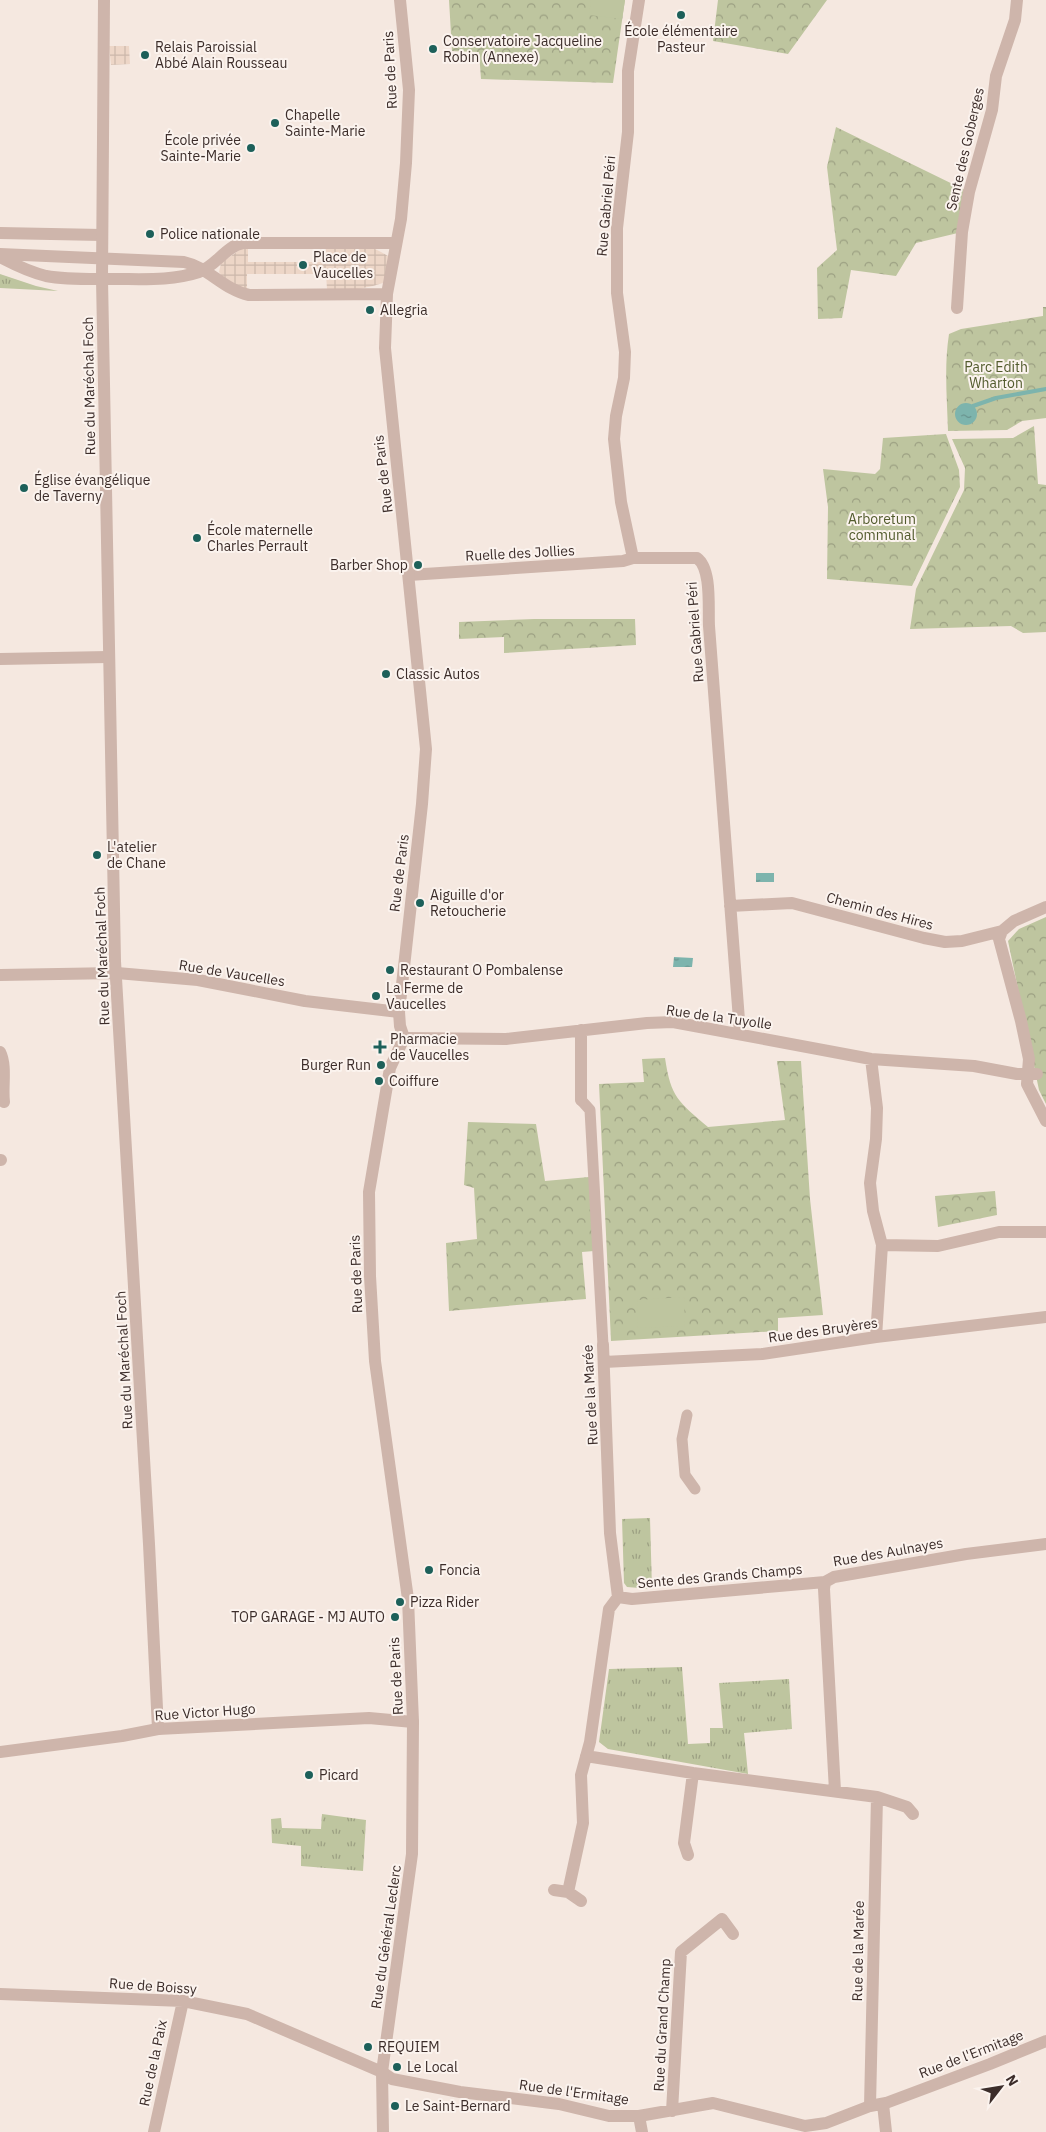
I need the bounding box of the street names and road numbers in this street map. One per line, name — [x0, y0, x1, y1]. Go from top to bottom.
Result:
street label: Rue de Paris — [379, 30, 401, 110]
street label: Sente des Goberges — [942, 86, 988, 212]
street label: Rue Gabriel Péri — [593, 155, 619, 257]
street label: Rue du Maréchal Foch — [79, 316, 99, 456]
street label: Rue de Paris — [369, 434, 397, 514]
street label: Ruelle des Jollies — [465, 541, 575, 565]
street label: Rue Gabriel Péri — [682, 581, 708, 683]
street label: Rue de Paris — [385, 833, 413, 913]
street label: Rue du Maréchal Foch — [91, 886, 113, 1026]
street label: Chemin des Hires — [824, 888, 936, 934]
street label: Rue de Vaucelles — [178, 956, 287, 990]
street label: Rue de la Tuyolle — [665, 1001, 773, 1033]
street label: Rue de Paris — [346, 1234, 366, 1313]
street label: Rue du Maréchal Foch — [111, 1290, 137, 1430]
street label: Rue des Bruyères — [767, 1313, 879, 1347]
street label: Rue de la Marée — [578, 1344, 602, 1446]
street label: Rue des Aulnayes — [832, 1533, 945, 1571]
street label: Sente des Grands Champs — [637, 1560, 803, 1592]
street label: Rue de Paris — [385, 1636, 407, 1716]
street label: Rue Victor Hugo — [154, 1699, 256, 1725]
street label: Rue du Général Leclerc — [367, 1864, 405, 2010]
street label: Rue de la Marée — [848, 1900, 868, 2002]
street label: Rue du Grand Champ — [650, 1958, 674, 2092]
street label: Rue de Boissy — [109, 1974, 197, 1998]
street label: Rue de la Paix — [135, 2018, 171, 2108]
street label: Rue de l'Ermitage — [916, 2026, 1026, 2082]
street label: Rue de l'Ermitage — [518, 2075, 630, 2109]

